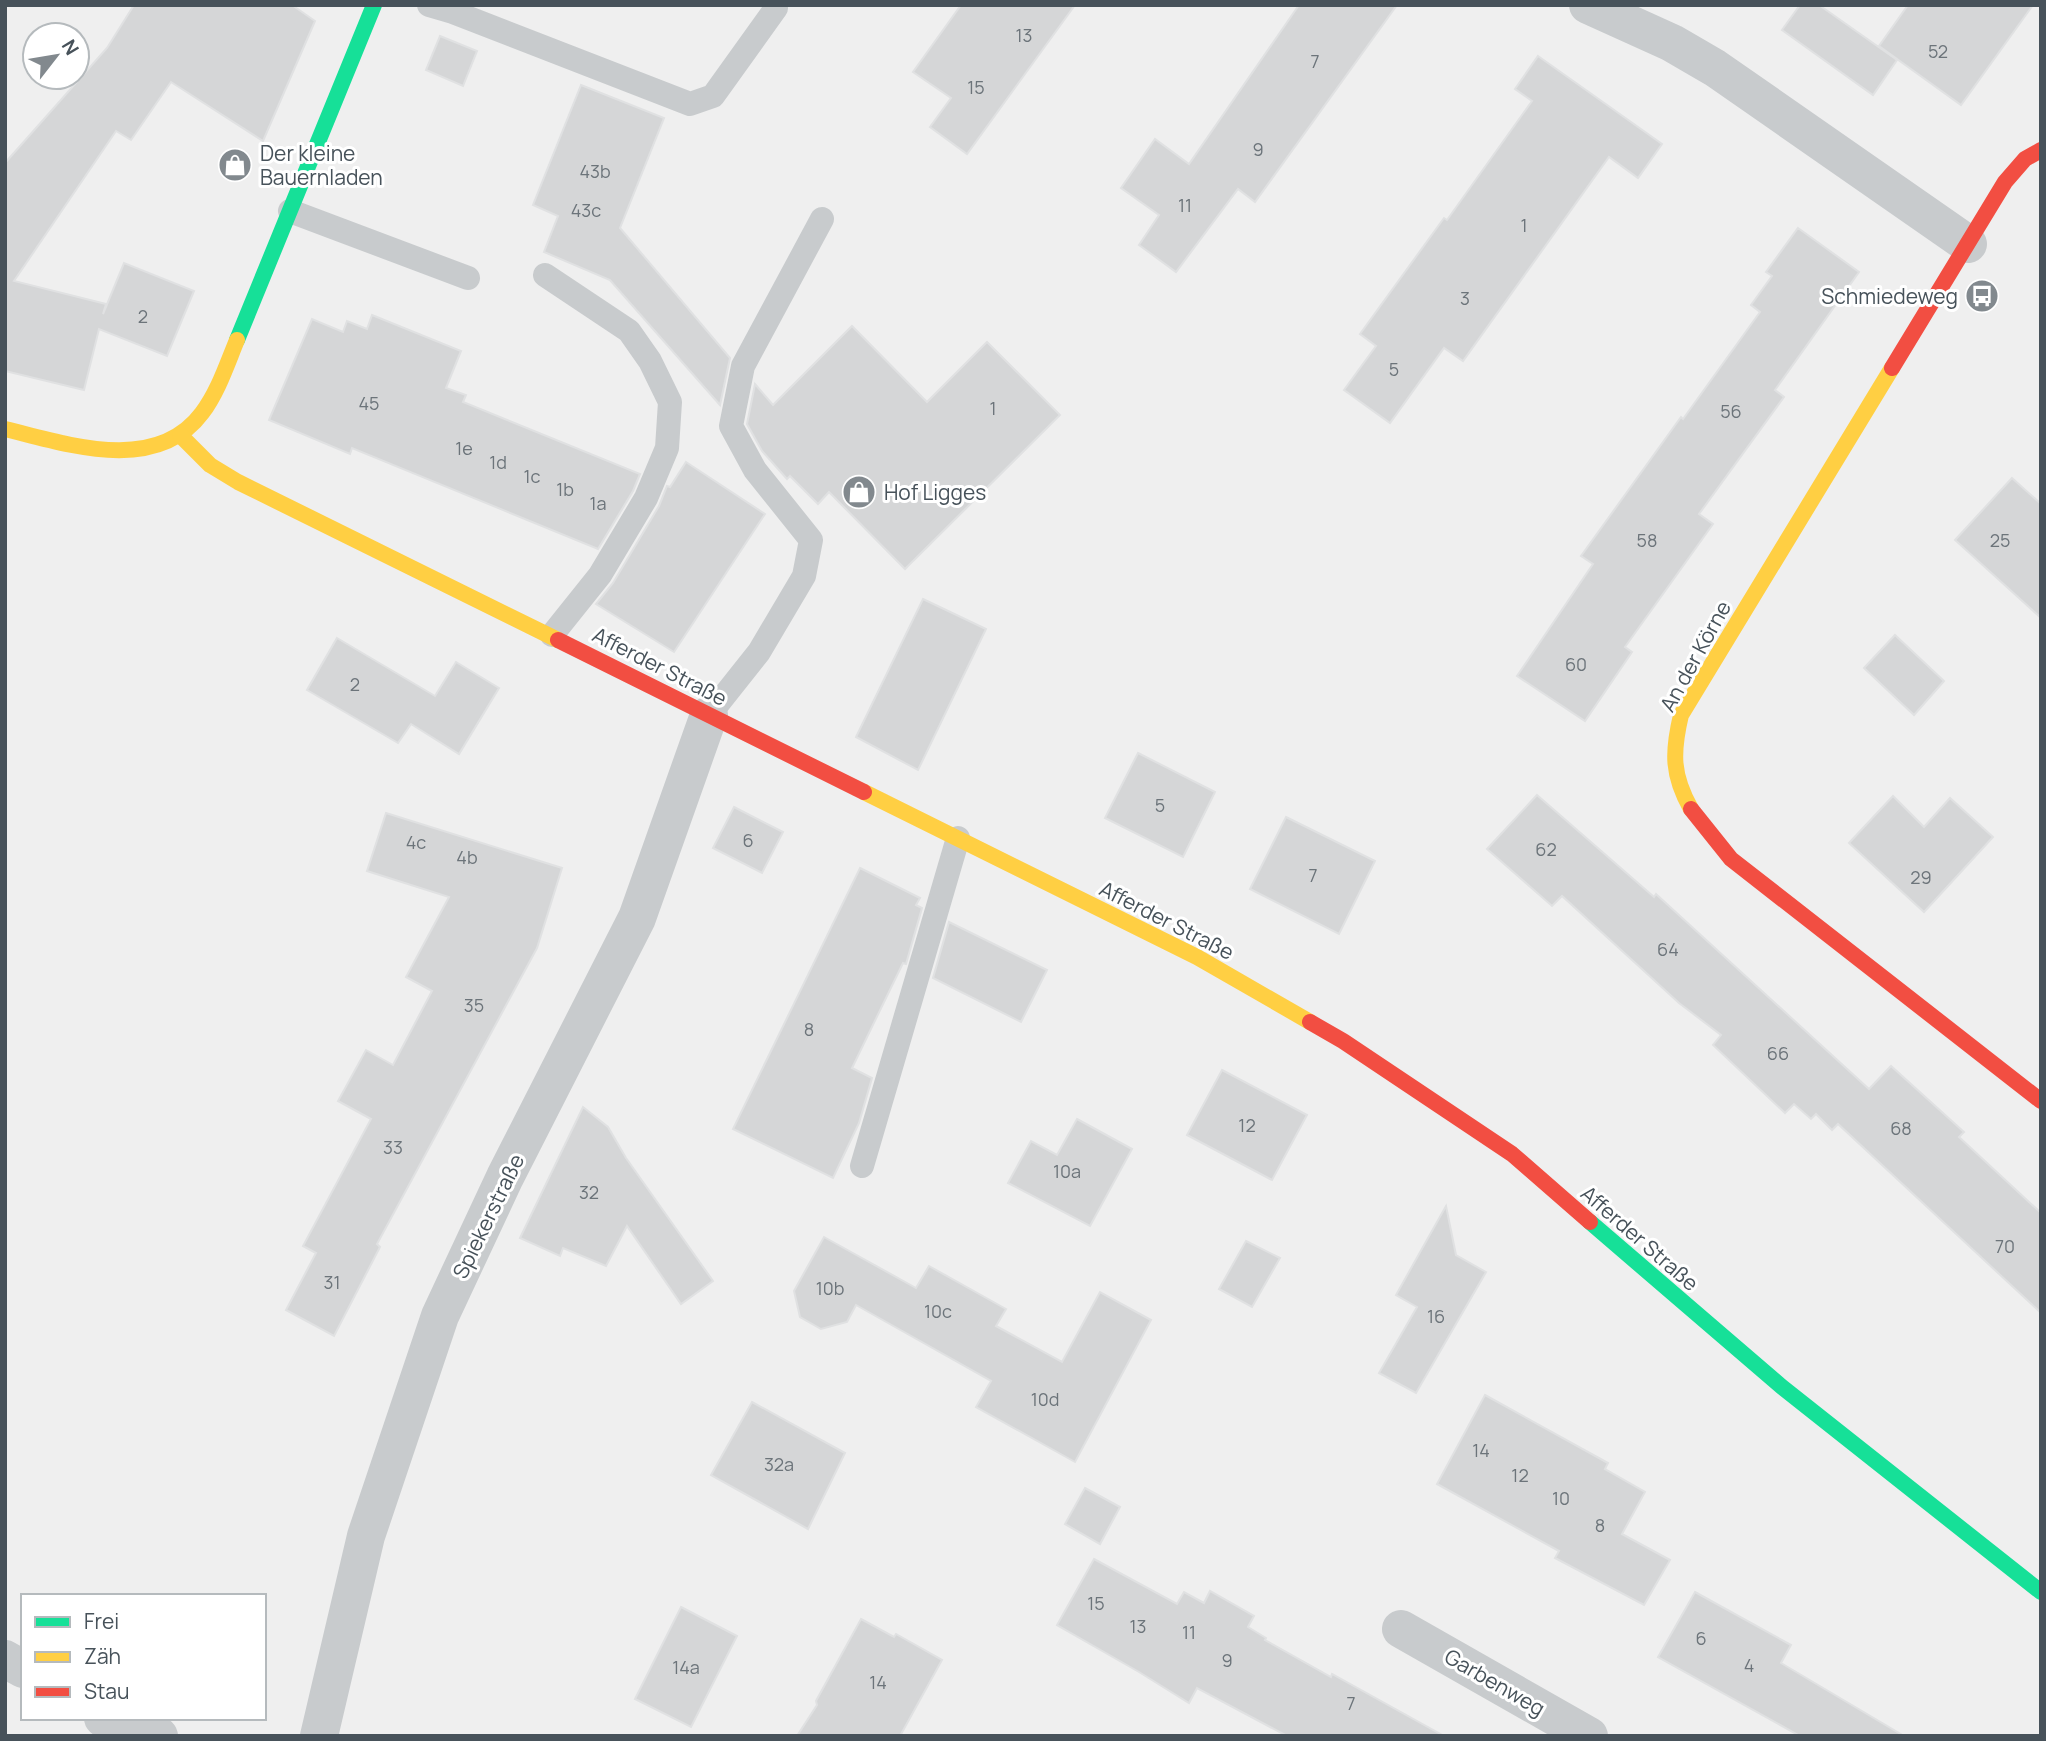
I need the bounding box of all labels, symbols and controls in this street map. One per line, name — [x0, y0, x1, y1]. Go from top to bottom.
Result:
north arrow — [21, 21, 91, 91]
house number: 13 — [1016, 23, 1032, 47]
text: N — [56, 35, 85, 60]
house number: 52 — [1928, 39, 1948, 63]
house number: 7 — [1310, 49, 1320, 73]
house number: 15 — [967, 75, 985, 99]
house number: 9 — [1252, 137, 1264, 161]
place label: Der kleine Bauernladen — [260, 139, 383, 191]
shop icon: Der kleine Bauernladen — [216, 146, 254, 184]
house number: 43b — [579, 159, 611, 183]
house number: 11 — [1178, 193, 1192, 217]
house number: 43c — [571, 198, 601, 222]
house number: 1 — [1520, 213, 1528, 237]
bus stop icon: Schmiedeweg — [1963, 277, 2001, 315]
place label: Schmiedeweg — [1821, 282, 1958, 310]
house number: 3 — [1460, 286, 1470, 310]
house number: 2 — [138, 304, 148, 328]
house number: 5 — [1389, 357, 1399, 381]
house number: 45 — [358, 391, 380, 415]
house number: 1 — [989, 396, 997, 420]
house number: 56 — [1720, 399, 1742, 423]
house number: 1e — [455, 436, 473, 460]
house number: 1d — [489, 450, 507, 474]
house number: 1c — [524, 464, 541, 488]
shop icon: Hof Ligges — [840, 473, 878, 511]
house number: 1b — [556, 477, 574, 501]
place label: Hof Ligges — [884, 478, 986, 506]
house number: 1a — [589, 491, 607, 515]
house number: 58 — [1637, 528, 1657, 552]
house number: 25 — [1990, 528, 2010, 552]
street label: An der Körne — [1653, 596, 1737, 716]
street label: Afferder Straße — [588, 620, 732, 712]
house number: 60 — [1565, 652, 1587, 676]
house number: 2 — [350, 672, 360, 696]
house number: 5 — [1155, 793, 1165, 817]
house number: 6 — [742, 828, 754, 852]
house number: 4c — [406, 830, 426, 854]
house number: 62 — [1535, 837, 1557, 861]
house number: 4b — [456, 845, 478, 869]
house number: 7 — [1308, 863, 1318, 887]
house number: 29 — [1910, 865, 1932, 889]
street label: Afferder Straße — [1095, 874, 1239, 966]
house number: 64 — [1657, 937, 1679, 961]
house number: 35 — [464, 993, 484, 1017]
house number: 8 — [804, 1017, 814, 1041]
house number: 66 — [1767, 1041, 1789, 1065]
house number: 12 — [1238, 1113, 1256, 1137]
house number: 68 — [1890, 1116, 1912, 1140]
house number: 33 — [383, 1135, 403, 1159]
street label: Spiekerstraße — [446, 1149, 530, 1283]
house number: 10a — [1053, 1159, 1081, 1183]
street label: Afferder Straße — [1575, 1179, 1705, 1297]
house number: 32 — [579, 1180, 599, 1204]
house number: 70 — [1995, 1234, 2015, 1258]
house number: 31 — [324, 1270, 340, 1294]
house number: 10b — [816, 1276, 844, 1300]
house number: 10c — [924, 1299, 952, 1323]
house number: 16 — [1427, 1304, 1445, 1328]
house number: 10d — [1031, 1387, 1059, 1411]
house number: 14 — [1472, 1438, 1490, 1462]
house number: 32a — [764, 1452, 794, 1476]
house number: 12 — [1511, 1463, 1529, 1487]
house number: 10 — [1552, 1486, 1570, 1510]
house number: 8 — [1595, 1513, 1605, 1537]
house number: 15 — [1087, 1591, 1105, 1615]
legend — [21, 1594, 266, 1720]
text: Frei — [84, 1607, 119, 1635]
house number: 13 — [1130, 1614, 1146, 1638]
house number: 11 — [1182, 1620, 1196, 1644]
house number: 6 — [1695, 1626, 1707, 1650]
text: Zäh — [84, 1642, 121, 1670]
street label: Garbenweg — [1440, 1642, 1550, 1722]
house number: 9 — [1221, 1648, 1233, 1672]
house number: 4 — [1744, 1653, 1754, 1677]
house number: 14a — [672, 1655, 700, 1679]
house number: 14 — [869, 1670, 887, 1694]
text: Stau — [84, 1677, 130, 1705]
house number: 7 — [1346, 1691, 1356, 1715]

